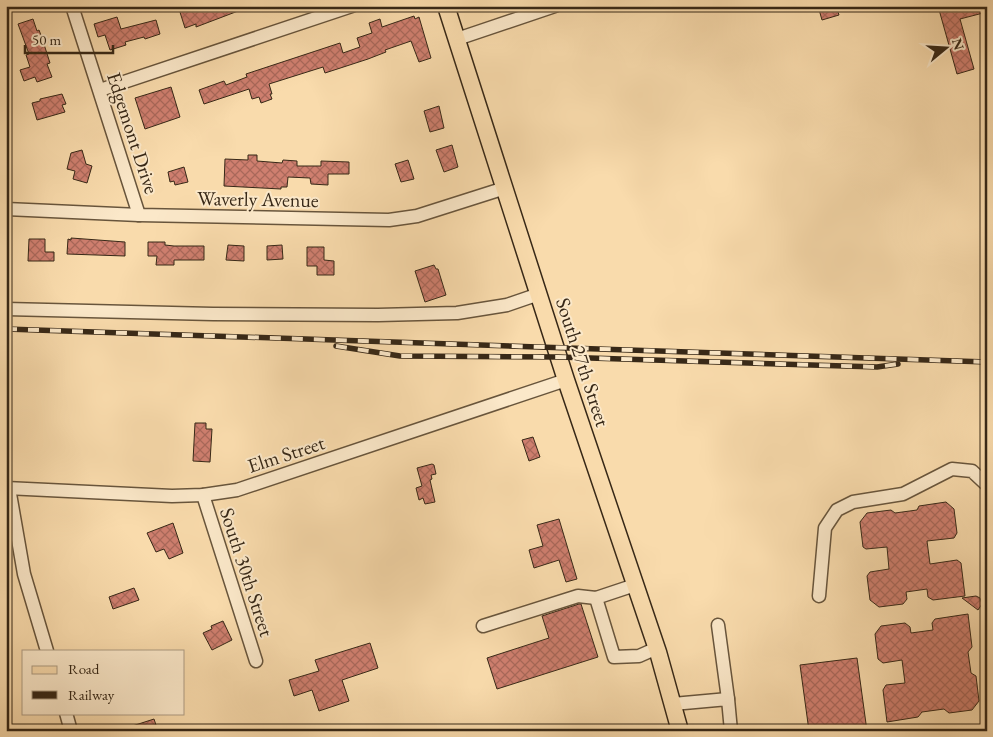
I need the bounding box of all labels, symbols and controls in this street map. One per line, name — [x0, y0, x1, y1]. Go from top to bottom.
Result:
scale bar — [25, 22, 112, 54]
north arrow — [920, 22, 970, 72]
text: 50 m — [32, 30, 61, 49]
text: N — [948, 36, 969, 53]
street label: Edgemont Drive — [101, 69, 165, 197]
street label: Waverly Avenue — [197, 185, 319, 213]
street label: South 27th Street — [550, 294, 616, 430]
street label: Elm Street — [244, 429, 329, 479]
street label: South 30th Street — [214, 504, 280, 640]
legend — [22, 650, 185, 714]
text: Road — [68, 659, 100, 678]
text: Railway — [68, 685, 115, 704]

